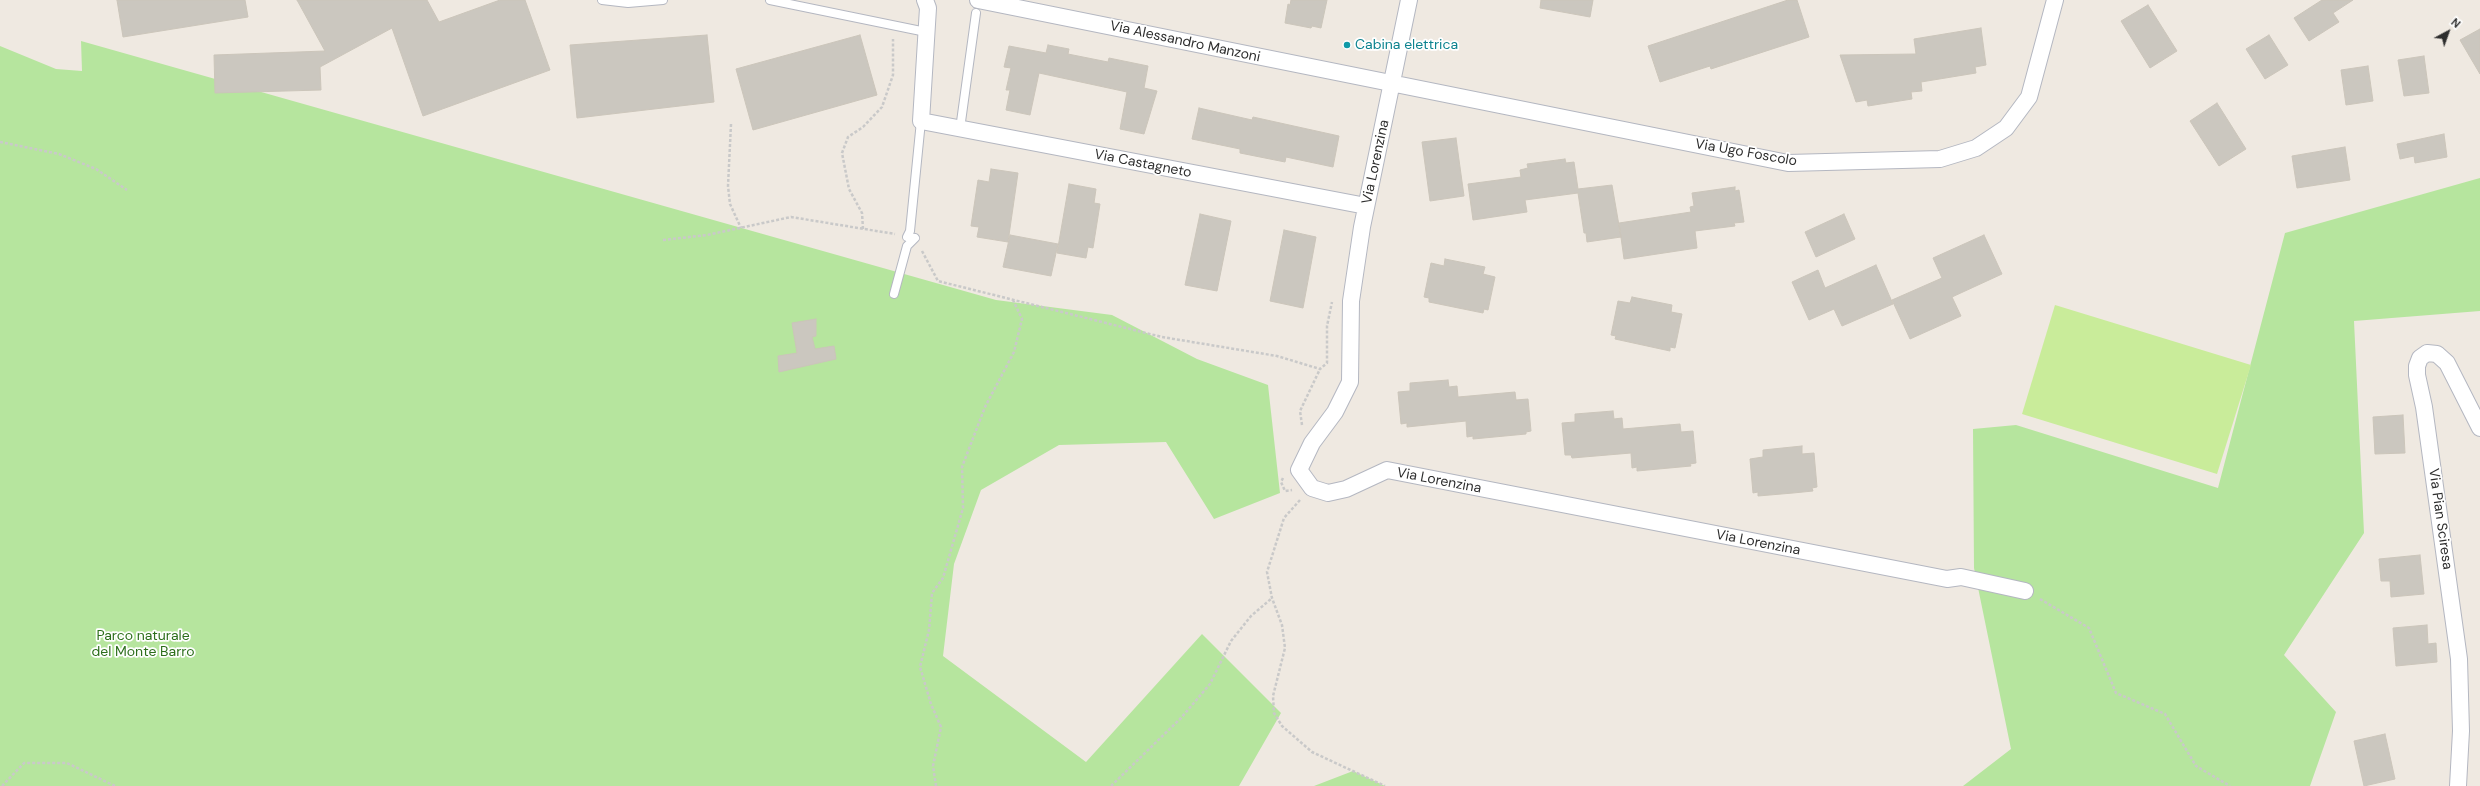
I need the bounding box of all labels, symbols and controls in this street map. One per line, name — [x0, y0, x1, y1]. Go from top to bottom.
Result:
north arrow — [2428, 12, 2468, 52]
text: N — [2448, 15, 2463, 31]
street label: Via Alessandro Manzoni — [1108, 18, 1262, 66]
place label: Cabina elettrica — [1355, 37, 1458, 53]
marker: Cabina elettrica — [1342, 40, 1352, 50]
street label: Via Lorenzina — [1359, 118, 1393, 206]
street label: Via Ugo Foscolo — [1694, 136, 1798, 170]
street label: Via Castagneto — [1093, 146, 1193, 182]
street label: Via Lorenzina — [1395, 465, 1483, 497]
street label: Via Pian Sciresa — [2425, 467, 2455, 571]
street label: Via Lorenzina — [1714, 527, 1802, 559]
park label: Parco naturale del Monte Barro — [91, 628, 195, 660]

